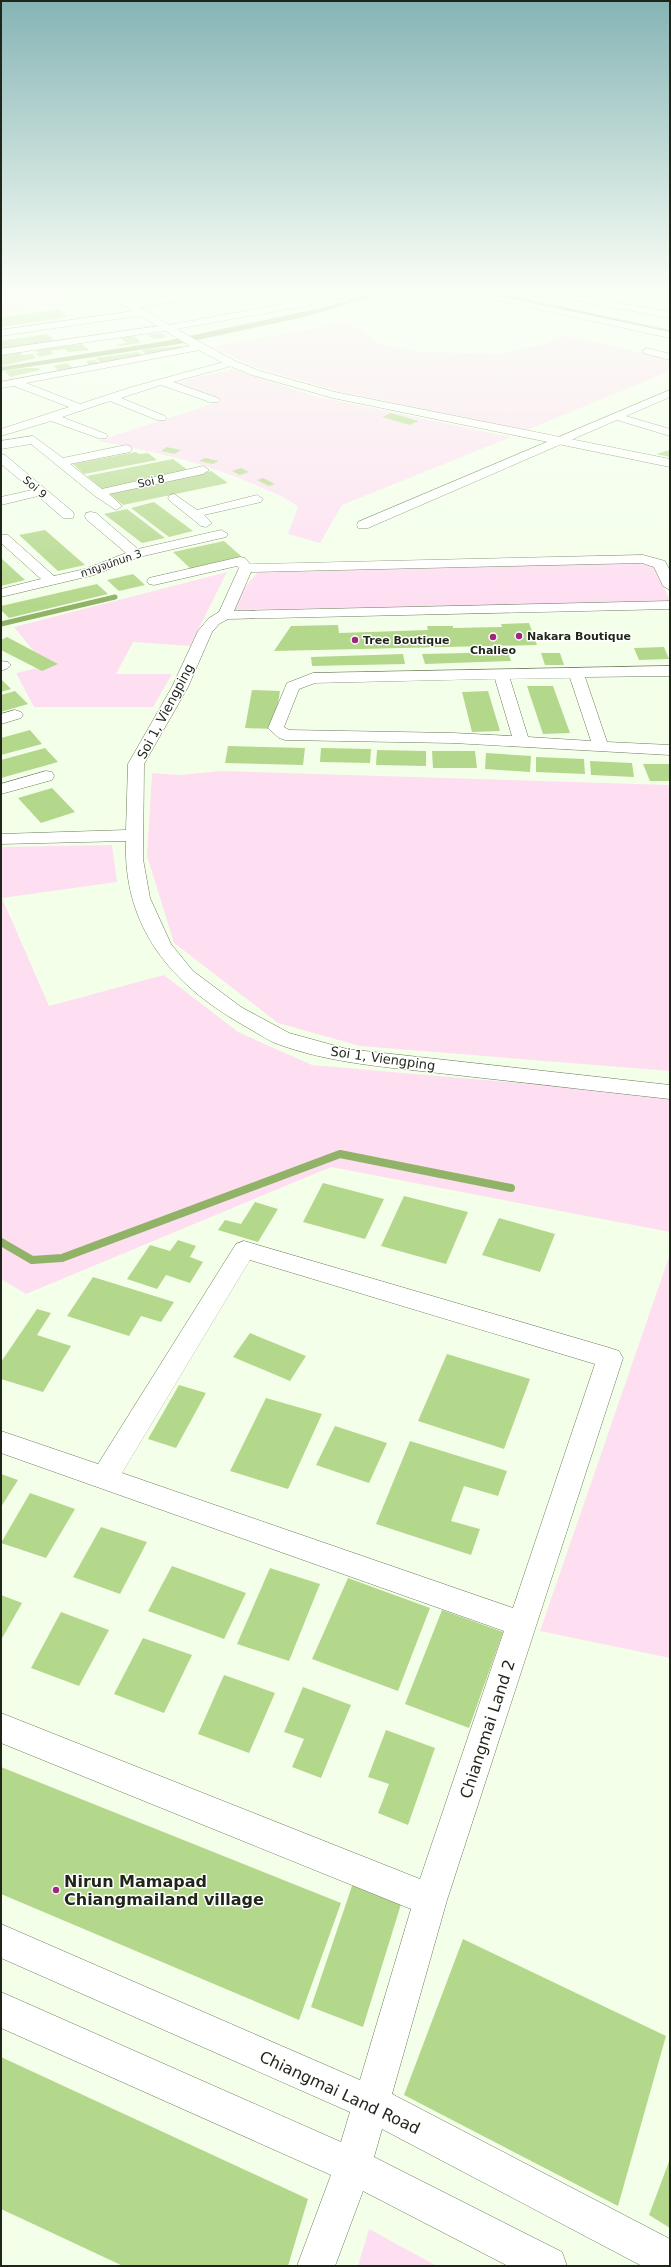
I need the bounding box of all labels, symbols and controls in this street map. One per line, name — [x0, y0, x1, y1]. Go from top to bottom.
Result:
street label: Soi 8 — [136, 472, 166, 491]
street label: Soi 9 — [20, 474, 49, 501]
street label: กาญจน์กนก 3 — [79, 547, 144, 580]
place label: Nakara Boutique — [527, 630, 631, 643]
marker: Nakara Boutique — [514, 631, 524, 641]
marker: Chalieo — [488, 632, 498, 642]
place label: Tree Boutique — [363, 634, 449, 647]
marker: Tree Boutique — [350, 635, 360, 645]
place label: Chalieo — [470, 644, 516, 657]
street label: Soi 1, Viengping — [134, 661, 197, 761]
street label: Soi 1, Viengping — [330, 1044, 436, 1073]
street label: Chiangmai Land 2 — [456, 1657, 519, 1801]
place label: Nirun Mamapad Chiangmailand village — [64, 1872, 264, 1909]
marker: Nirun Mamapad Chiangmailand village — [51, 1885, 61, 1895]
street label: Chiangmai Land Road — [256, 2047, 423, 2138]

